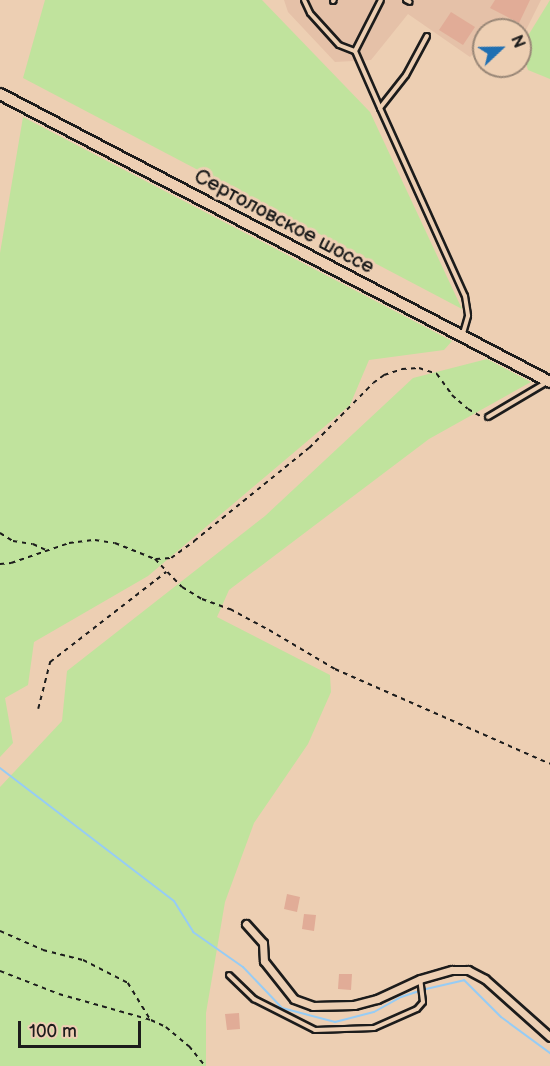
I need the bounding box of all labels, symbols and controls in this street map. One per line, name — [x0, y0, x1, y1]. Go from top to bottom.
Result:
north arrow — [472, 18, 532, 78]
text: N — [506, 33, 528, 51]
street label: Сертоловское шоссе — [190, 164, 378, 280]
scale bar — [21, 1009, 144, 1047]
text: 100 m — [29, 1021, 77, 1042]

